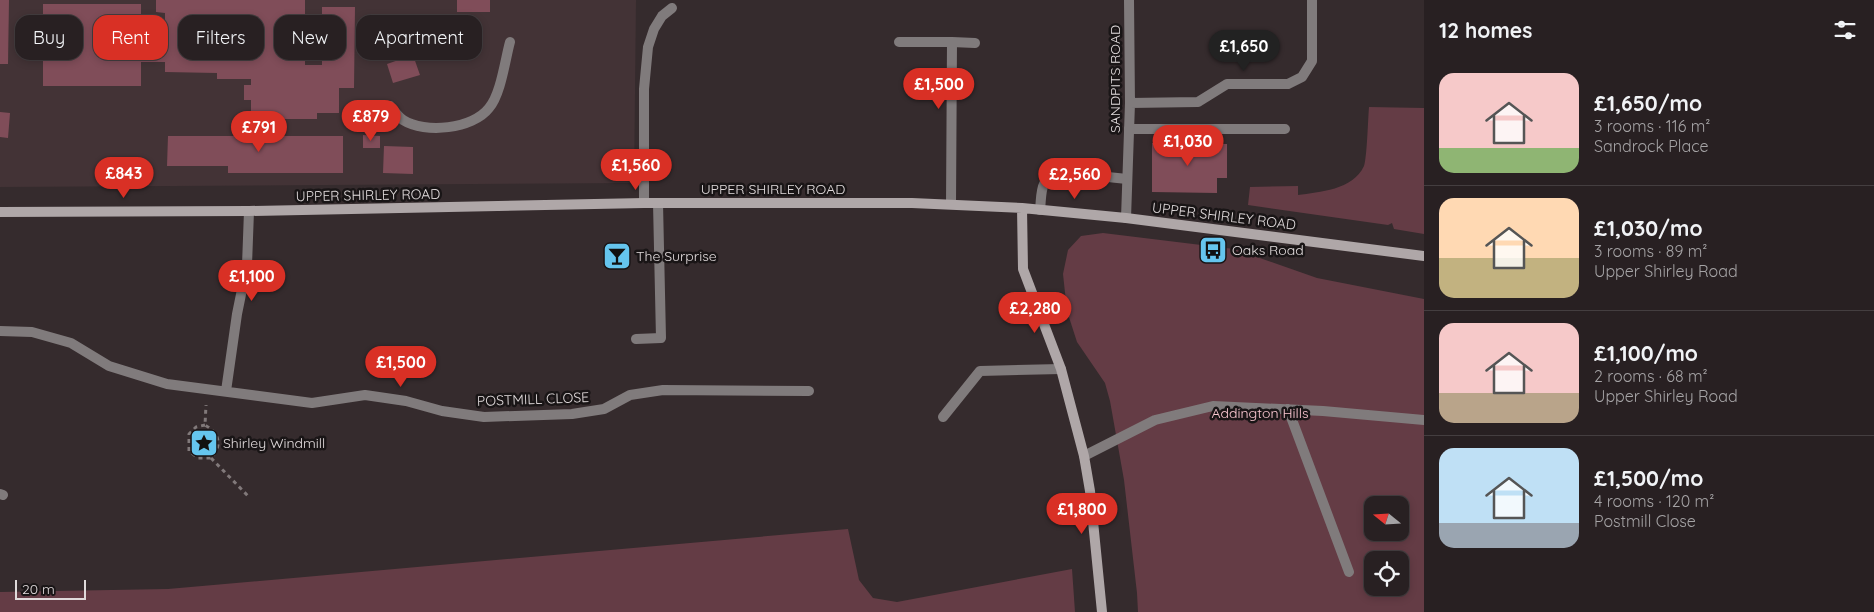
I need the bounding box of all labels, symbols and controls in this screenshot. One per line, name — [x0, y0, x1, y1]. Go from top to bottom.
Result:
chip: Buy — [15, 15, 83, 60]
chip: Rent — [93, 15, 168, 60]
chip: Filters — [178, 15, 264, 60]
chip: New — [274, 15, 346, 60]
chip: Apartment — [356, 15, 482, 60]
icon: filters — [1831, 16, 1859, 44]
text: 12 homes — [1439, 17, 1532, 43]
street label: SANDPITS ROAD — [1106, 25, 1124, 133]
pin: £1,650 — [1203, 30, 1285, 72]
text: £1,650 — [1220, 36, 1268, 56]
pin: £1,500 — [898, 68, 980, 110]
text: £1,500 — [914, 74, 964, 94]
text: £1,650/mo — [1594, 90, 1702, 116]
icon: home — [1479, 93, 1539, 153]
pin: £879 — [341, 100, 401, 142]
text: £879 — [353, 106, 389, 126]
pin: £791 — [229, 110, 289, 153]
text: 3 rooms · 116 m² — [1594, 116, 1710, 136]
text: £791 — [242, 117, 276, 137]
pin: £1,030 — [1147, 124, 1229, 167]
text: £1,030 — [1164, 131, 1212, 151]
text: Sandrock Place — [1594, 136, 1709, 156]
pin: £1,560 — [595, 148, 677, 191]
text: £1,560 — [612, 155, 660, 175]
pin: £843 — [94, 156, 154, 199]
pin: £2,560 — [1034, 158, 1116, 200]
text: £843 — [106, 163, 142, 183]
text: £2,560 — [1049, 164, 1101, 184]
street label: UPPER SHIRLEY ROAD — [701, 180, 845, 198]
street label: UPPER SHIRLEY ROAD — [295, 185, 441, 205]
street label: UPPER SHIRLEY ROAD — [1151, 198, 1297, 234]
text: £1,030/mo — [1594, 215, 1703, 241]
icon: home — [1479, 218, 1539, 278]
bus stop icon: Oaks Road — [1198, 235, 1228, 265]
bar icon: The Surprise — [602, 241, 632, 271]
place label: Oaks Road — [1232, 241, 1304, 259]
text: 3 rooms · 89 m² — [1594, 241, 1707, 261]
place label: The Surprise — [636, 247, 717, 265]
pin: £1,100 — [211, 260, 293, 302]
text: Upper Shirley Road — [1594, 261, 1738, 281]
text: £1,100 — [229, 266, 275, 286]
pin: £2,280 — [994, 292, 1076, 334]
text: £2,280 — [1009, 298, 1061, 318]
text: £1,100/mo — [1594, 340, 1698, 366]
icon: home — [1479, 343, 1539, 403]
pin: £1,500 — [360, 346, 442, 388]
text: £1,500 — [376, 352, 426, 372]
text: 2 rooms · 68 m² — [1594, 366, 1708, 386]
text: Upper Shirley Road — [1594, 386, 1738, 406]
street label: POSTMILL CLOSE — [477, 388, 589, 410]
park label: Addington Hills — [1212, 404, 1308, 422]
place icon: Shirley Windmill — [189, 428, 219, 458]
place label: Shirley Windmill — [223, 434, 325, 452]
text: £1,500/mo — [1594, 465, 1703, 491]
icon: home — [1479, 468, 1539, 528]
text: 4 rooms · 120 m² — [1594, 491, 1714, 511]
pin: £1,800 — [1041, 492, 1123, 535]
north arrow — [1364, 496, 1409, 541]
map controls — [1364, 496, 1409, 596]
text: £1,800 — [1057, 499, 1107, 519]
text: Postmill Close — [1594, 511, 1696, 531]
button: locate — [1364, 551, 1409, 596]
scale bar — [15, 577, 86, 600]
text: 20 m — [22, 580, 55, 598]

